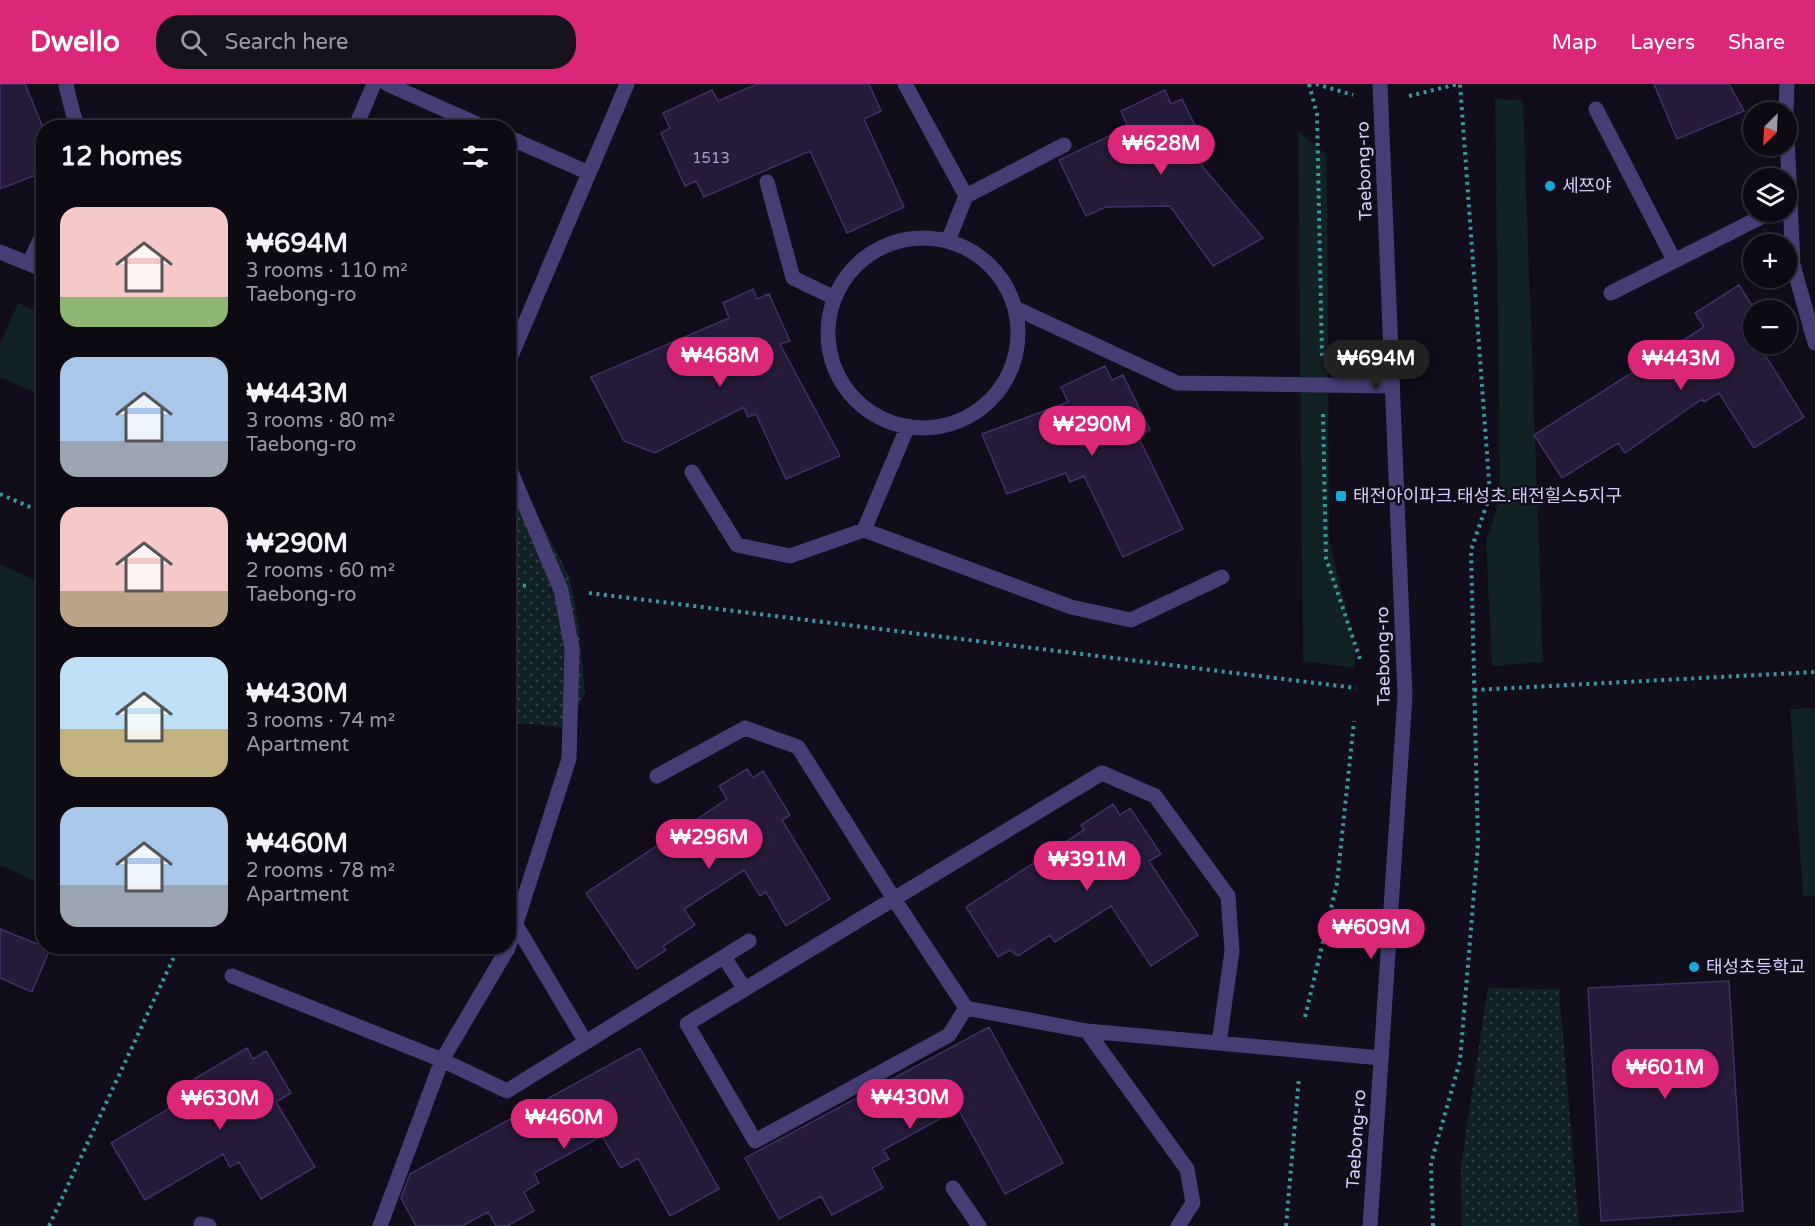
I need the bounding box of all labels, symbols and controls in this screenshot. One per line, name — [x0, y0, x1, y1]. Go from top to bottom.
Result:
search box — [156, 15, 576, 69]
text: Dwello — [30, 25, 120, 59]
icon: search — [177, 26, 210, 59]
text: Search here — [225, 29, 349, 55]
text: Map — [1552, 30, 1597, 55]
text: Layers — [1630, 30, 1695, 55]
text: Share — [1728, 30, 1785, 55]
north arrow — [1743, 102, 1797, 156]
map controls — [1743, 102, 1797, 354]
street label: Taebong-ro — [1351, 121, 1377, 221]
pin: ₩628M — [1119, 125, 1203, 176]
text: ₩628M — [1122, 132, 1200, 156]
icon: filters — [459, 140, 492, 173]
text: 12 homes — [60, 141, 182, 172]
house number: 1513 — [692, 149, 730, 167]
button: layers — [1743, 168, 1797, 222]
place label: 세쯔야 — [1562, 175, 1612, 197]
marker: 세쯔야 — [1543, 179, 1557, 193]
text: ₩694M — [246, 228, 348, 259]
icon: home — [108, 231, 180, 303]
button: + — [1743, 234, 1797, 288]
text: 3 rooms · 110 m² — [246, 259, 408, 283]
text: Taebong-ro — [246, 283, 356, 307]
button: − — [1743, 300, 1797, 354]
pin: ₩468M — [678, 337, 762, 388]
pin: ₩694M — [1334, 340, 1418, 391]
pin: ₩443M — [1639, 340, 1723, 391]
text: ₩468M — [681, 344, 759, 368]
text: ₩694M — [1337, 347, 1415, 371]
text: ₩443M — [1642, 347, 1720, 371]
text: ₩443M — [246, 378, 348, 409]
icon: home — [108, 381, 180, 453]
pin: ₩290M — [1050, 406, 1134, 457]
text: 3 rooms · 80 m² — [246, 409, 395, 433]
text: ₩290M — [1053, 413, 1131, 437]
text: Taebong-ro — [246, 433, 356, 457]
place label: 태전아이파크.태성초.태전힐스5지구 — [1353, 485, 1622, 507]
marker: 태전아이파크.태성초.태전힐스5지구 — [1334, 489, 1348, 503]
text: ₩290M — [246, 528, 348, 559]
icon: home — [108, 531, 180, 603]
text: 2 rooms · 60 m² — [246, 559, 395, 583]
text: Taebong-ro — [246, 583, 356, 607]
street label: Taebong-ro — [1371, 606, 1395, 706]
text: ₩430M — [246, 678, 348, 709]
icon: home — [108, 681, 180, 753]
text: 3 rooms · 74 m² — [246, 709, 395, 733]
text: Apartment — [246, 733, 349, 757]
pin: ₩296M — [667, 819, 751, 870]
text: ₩296M — [670, 826, 748, 850]
text: ₩460M — [246, 828, 348, 859]
icon: home — [108, 831, 180, 903]
pin: ₩391M — [1045, 841, 1129, 892]
text: ₩391M — [1048, 848, 1126, 872]
text: 2 rooms · 78 m² — [246, 859, 395, 883]
text: Apartment — [246, 883, 349, 907]
pin: ₩609M — [1329, 909, 1413, 960]
text: ₩609M — [1332, 916, 1410, 940]
place label: 태성초등학교 — [1706, 956, 1805, 978]
marker: 태성초등학교 — [1687, 960, 1701, 974]
pin: ₩601M — [1623, 1049, 1707, 1100]
text: ₩601M — [1626, 1056, 1704, 1080]
pin: ₩430M — [868, 1079, 952, 1130]
pin: ₩630M — [178, 1080, 262, 1131]
text: ₩430M — [871, 1086, 949, 1110]
text: ₩630M — [181, 1087, 259, 1111]
street label: Taebong-ro — [1342, 1089, 1370, 1189]
pin: ₩460M — [522, 1099, 606, 1150]
text: ₩460M — [525, 1106, 603, 1130]

